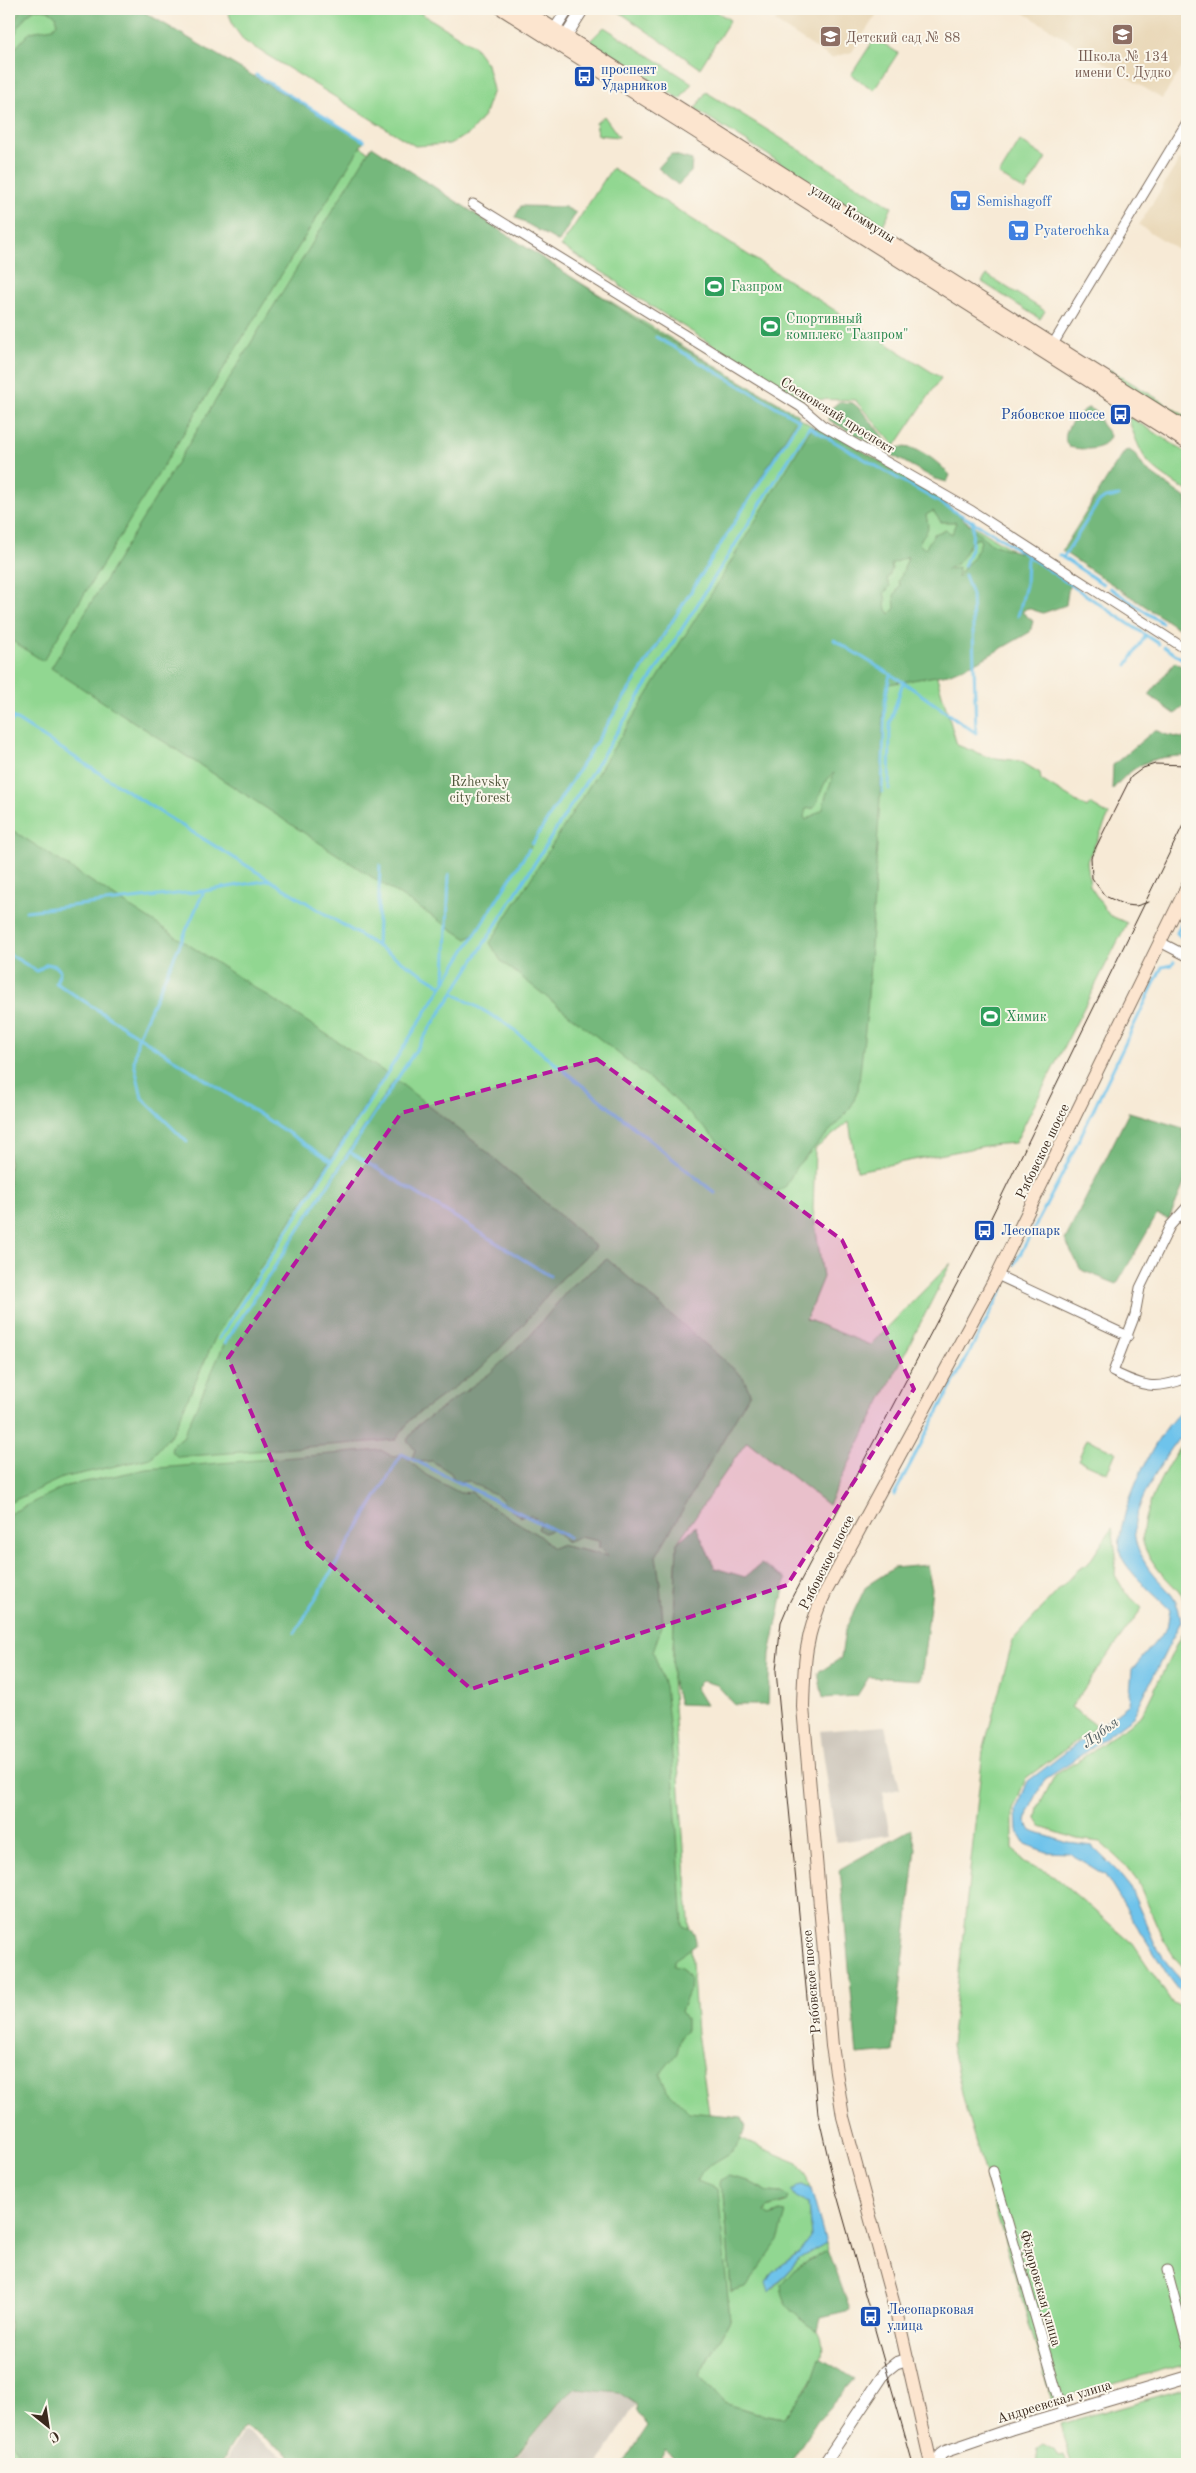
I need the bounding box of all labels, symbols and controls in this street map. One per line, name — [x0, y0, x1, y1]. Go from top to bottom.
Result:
school or university icon: Школа № 134 имени С. Дудко — [1111, 22, 1135, 46]
school or university icon: Детский сад № 88 — [818, 25, 842, 49]
place label: Детский сад № 88 — [846, 31, 960, 45]
place label: Школа № 134 имени С. Дудко — [1075, 50, 1171, 80]
place label: проспект Ударников — [601, 63, 667, 93]
bus stop icon: проспект Ударников — [573, 65, 597, 89]
street label: улица Коммуны — [807, 182, 897, 246]
supermarket icon: Semishagoff — [949, 189, 973, 213]
place label: Semishagoff — [977, 195, 1053, 209]
supermarket icon: Pyaterochka — [1006, 218, 1030, 242]
place label: Pyaterochka — [1034, 224, 1109, 238]
sports icon: Газпром — [703, 274, 727, 298]
place label: Газпром — [731, 280, 782, 294]
place label: Cпортивный комплекс "Газпром" — [786, 312, 909, 342]
sports icon: Cпортивный комплекс "Газпром" — [758, 314, 782, 338]
street label: Сосновский проспект — [778, 375, 897, 457]
bus stop icon: Рябовское шоссе — [1109, 402, 1133, 426]
place label: Рябовское шоссе — [1001, 408, 1105, 422]
park label: Rzhevsky city forest — [450, 775, 511, 805]
sports icon: Химик — [978, 1004, 1002, 1028]
place label: Химик — [1006, 1010, 1047, 1024]
street label: Рябовское шоссе — [1014, 1102, 1072, 1201]
bus stop icon: Лесопарк — [973, 1218, 997, 1242]
place label: Лесопарк — [1001, 1224, 1060, 1238]
street label: Рябовское шоссе — [797, 1513, 857, 1612]
water label: Лубья — [1079, 1714, 1122, 1751]
street label: Рябовское шоссе — [800, 1929, 824, 2034]
street label: Фёдоровская улица — [1017, 2229, 1063, 2348]
place label: Лесопарковая улица — [887, 2303, 974, 2333]
bus stop icon: Лесопарковая улица — [859, 2305, 883, 2329]
street label: Андреевская улица — [995, 2378, 1113, 2426]
north arrow — [22, 2400, 72, 2450]
text: С — [46, 2428, 62, 2445]

